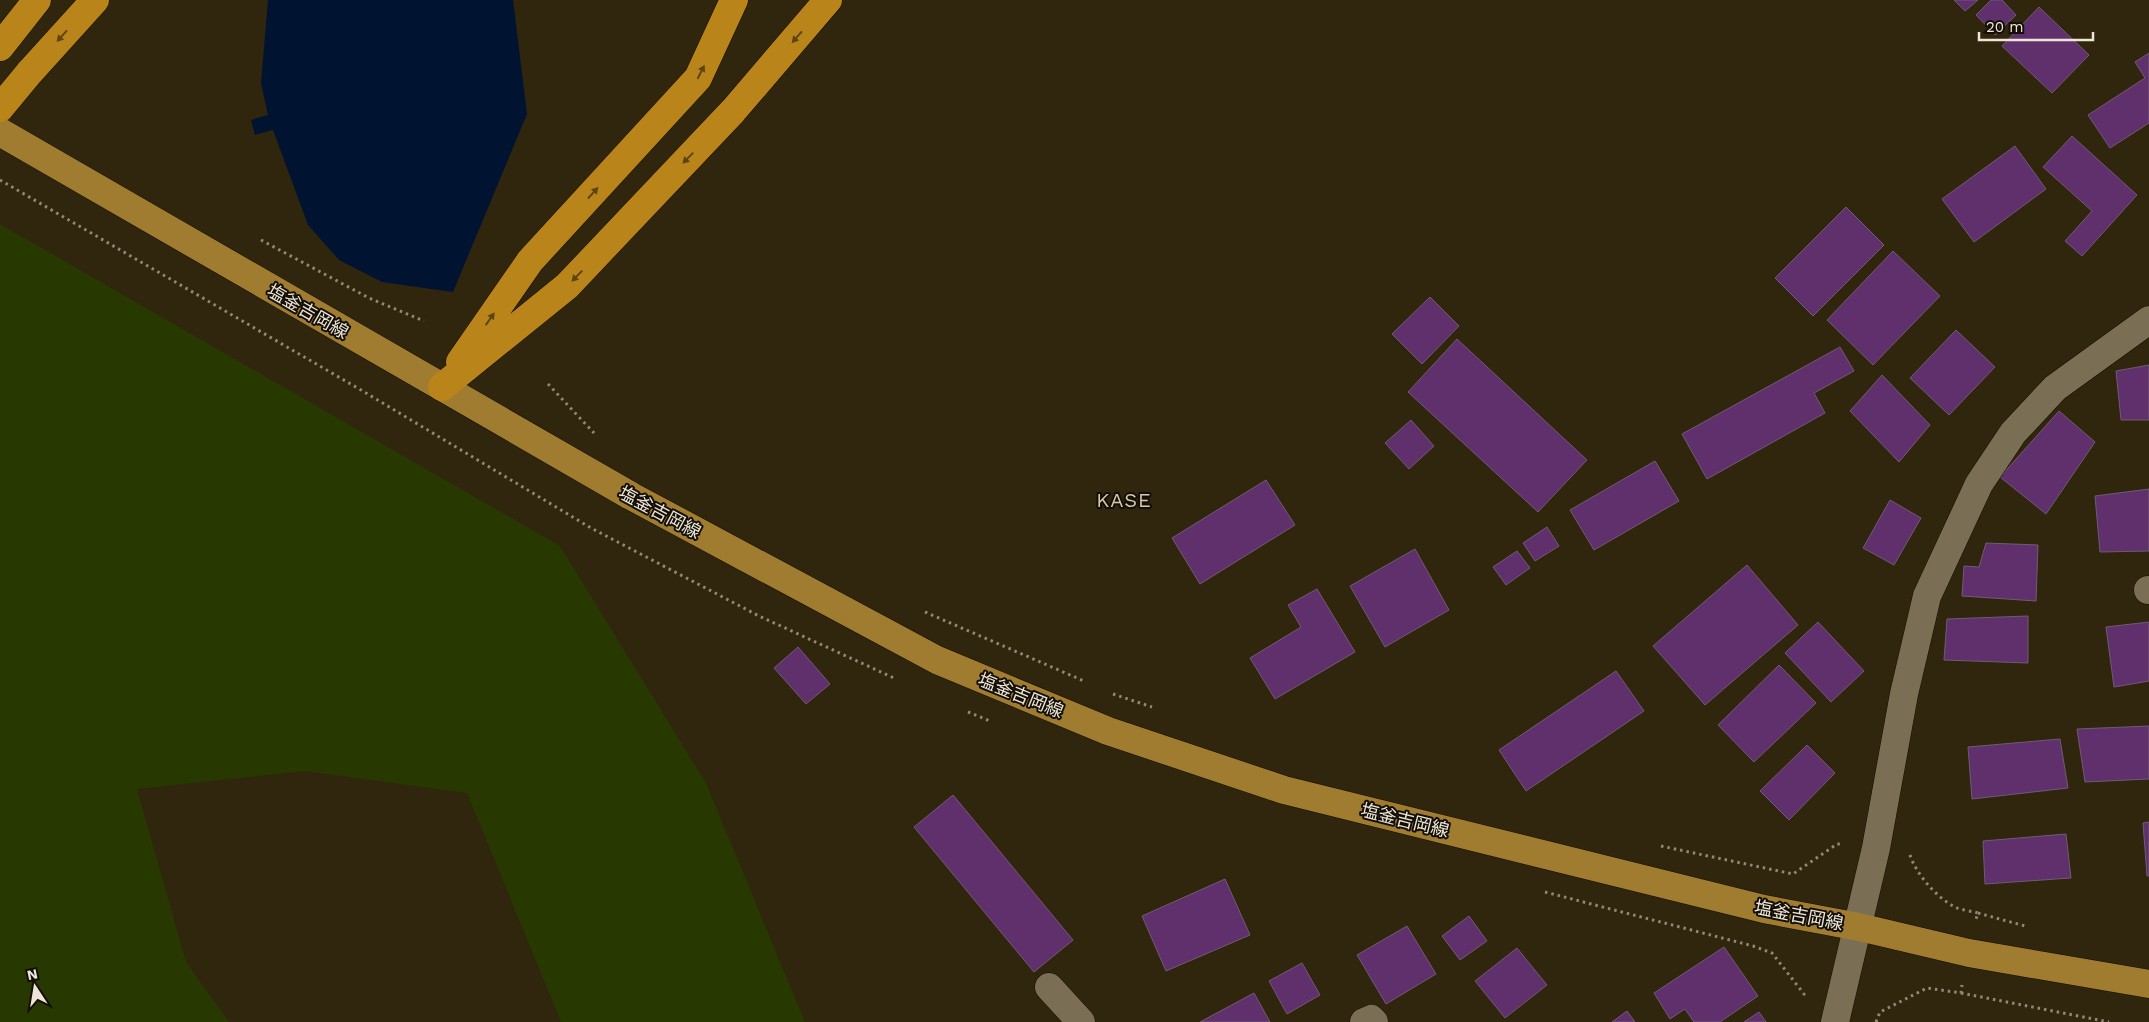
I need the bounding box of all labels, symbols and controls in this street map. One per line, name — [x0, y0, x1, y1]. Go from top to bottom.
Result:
scale bar — [1979, 10, 2093, 42]
text: 20 m — [1986, 18, 2024, 36]
one-way arrow — [56, 30, 68, 42]
one-way arrow — [791, 30, 802, 43]
one-way arrow — [697, 65, 705, 79]
one-way arrow — [682, 152, 694, 164]
one-way arrow — [587, 186, 598, 199]
one-way arrow — [571, 270, 583, 282]
street label: 塩釜吉岡線 — [264, 279, 352, 343]
one-way arrow — [485, 312, 495, 325]
street label: 塩釜吉岡線 — [615, 482, 705, 542]
district label: KASE — [1096, 488, 1152, 512]
street label: 塩釜吉岡線 — [975, 668, 1067, 722]
street label: 塩釜吉岡線 — [1359, 799, 1451, 841]
street label: 塩釜吉岡線 — [1753, 896, 1845, 934]
north arrow — [10, 962, 60, 1012]
text: N — [26, 965, 39, 983]

